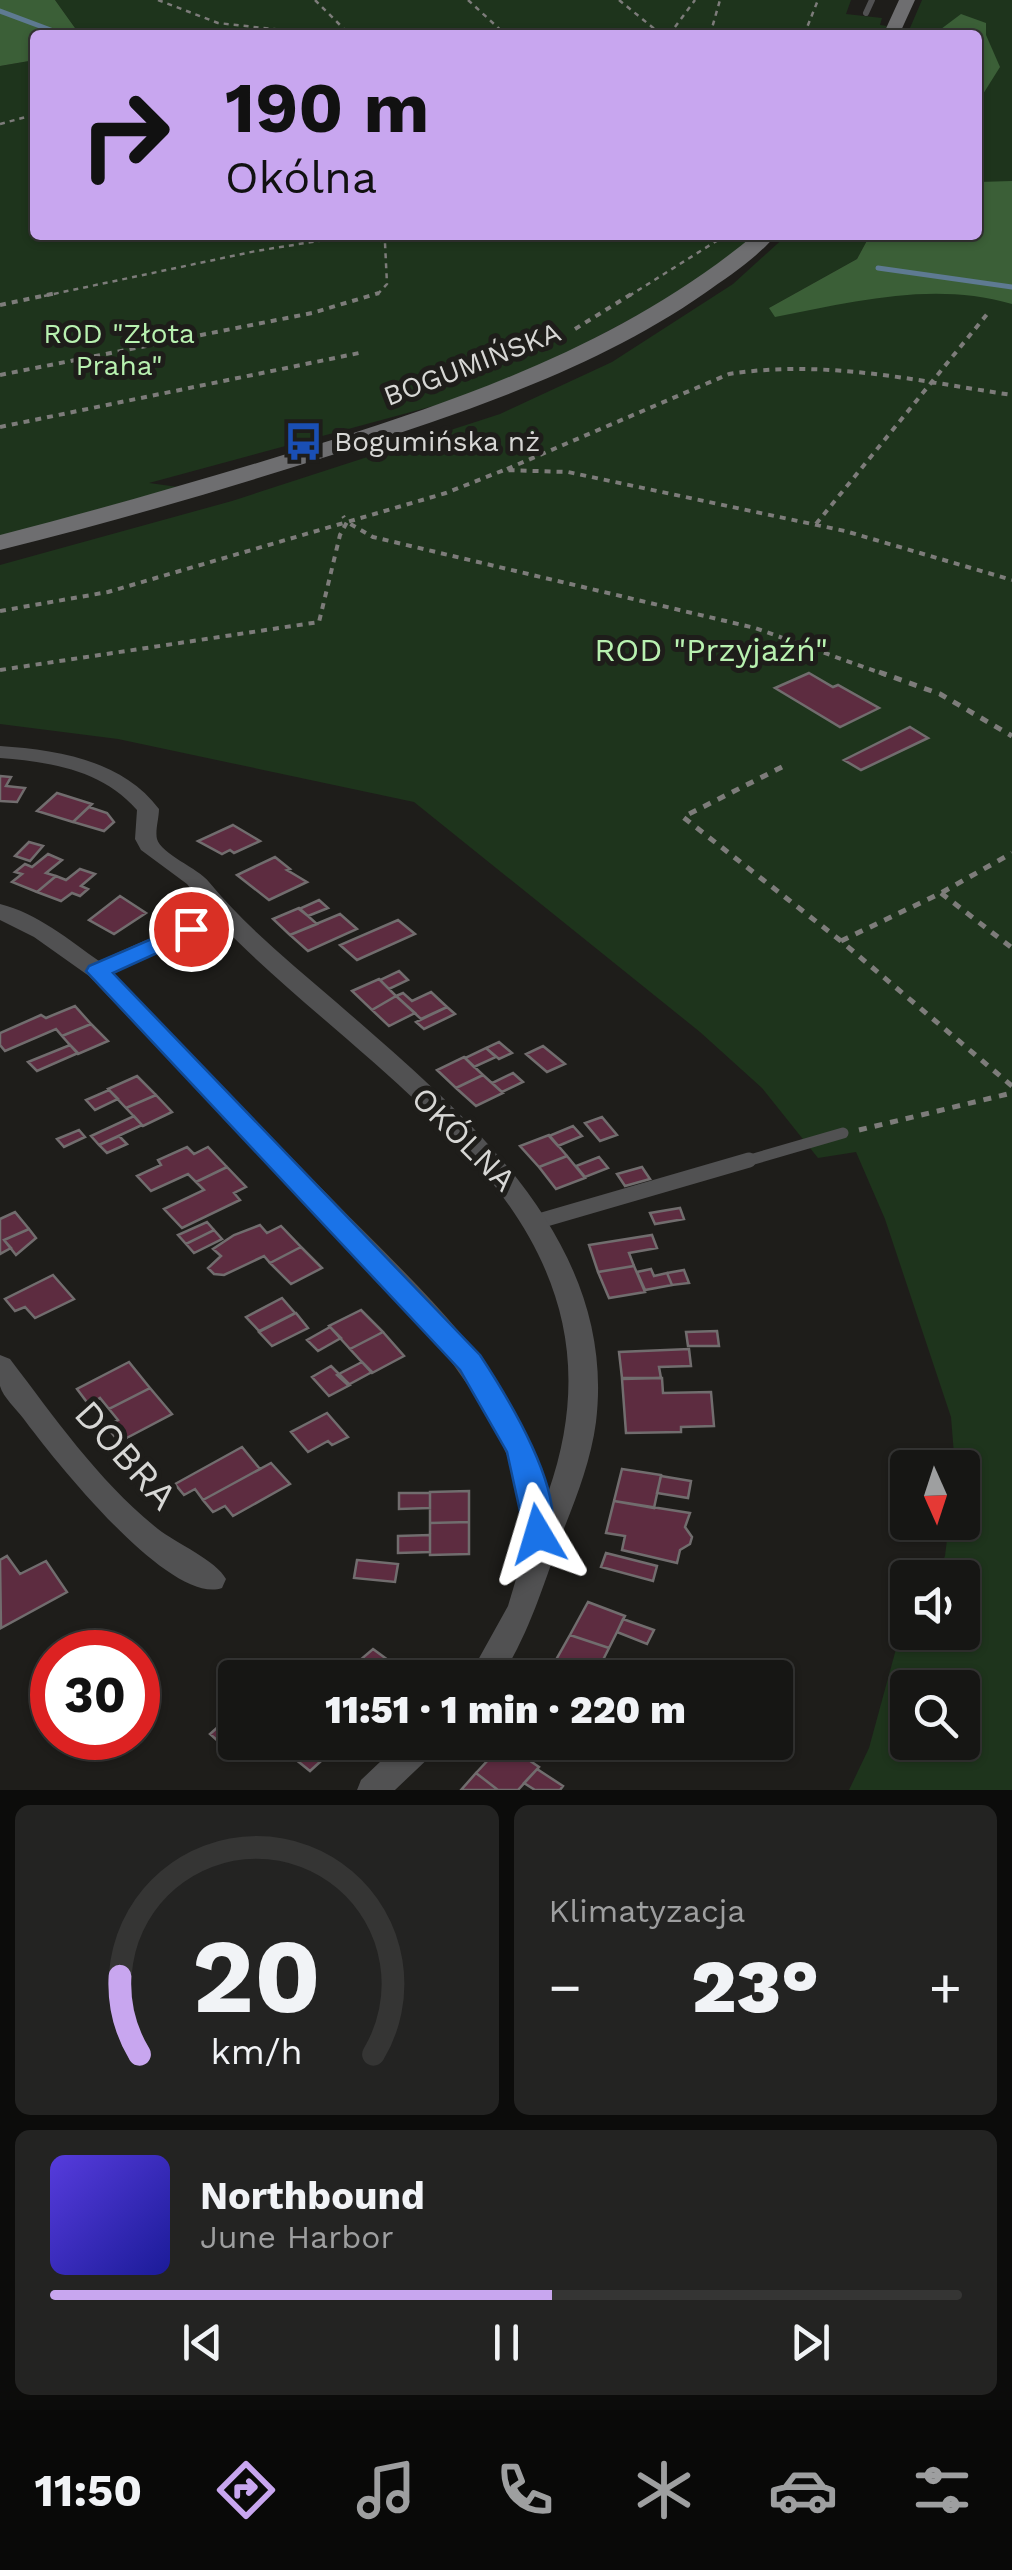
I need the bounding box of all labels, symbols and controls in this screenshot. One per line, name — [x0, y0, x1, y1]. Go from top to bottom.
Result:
text: 190 m — [225, 67, 429, 149]
icon: right — [60, 70, 190, 200]
text: Okólna — [225, 151, 377, 204]
street label: BOGUMIŃSKA — [379, 315, 565, 413]
park label: ROD "Złota Praha" — [43, 317, 195, 382]
bus stop icon: Bogumińska nż — [283, 420, 325, 462]
place label: Bogumińska nż — [334, 425, 540, 458]
park label: ROD "Przyjaźń" — [594, 631, 828, 669]
pin — [149, 887, 234, 972]
icon: arrive — [164, 902, 219, 957]
street label: OKÓLNA — [404, 1079, 524, 1199]
street label: DOBRA — [66, 1392, 186, 1518]
north arrow — [890, 1450, 980, 1540]
map controls — [890, 1450, 980, 1760]
position arrow — [486, 1482, 590, 1586]
button: sound — [890, 1560, 980, 1650]
speed limit sign: 30 — [30, 1630, 160, 1760]
button: search — [890, 1670, 980, 1760]
text: 11:51 · 1 min · 220 m — [325, 1688, 686, 1732]
text: Klimatyzacja — [549, 1892, 745, 1930]
text: 20 — [192, 1915, 321, 2037]
text: 23° — [691, 1942, 819, 2030]
text: − — [549, 1955, 582, 2019]
text: + — [929, 1955, 962, 2019]
text: km/h — [211, 2031, 303, 2073]
text: Northbound — [200, 2174, 425, 2218]
text: June Harbor — [200, 2218, 394, 2256]
icon: previous — [175, 2315, 230, 2370]
icon: pause — [479, 2315, 534, 2370]
icon: next — [783, 2315, 838, 2370]
icon: directions — [211, 2455, 281, 2525]
icon: music — [351, 2455, 421, 2525]
icon: phone — [490, 2455, 560, 2525]
icon: climate — [629, 2455, 699, 2525]
icon: car — [768, 2455, 838, 2525]
icon: filters — [907, 2455, 977, 2525]
text: 11:50 — [35, 2464, 142, 2517]

